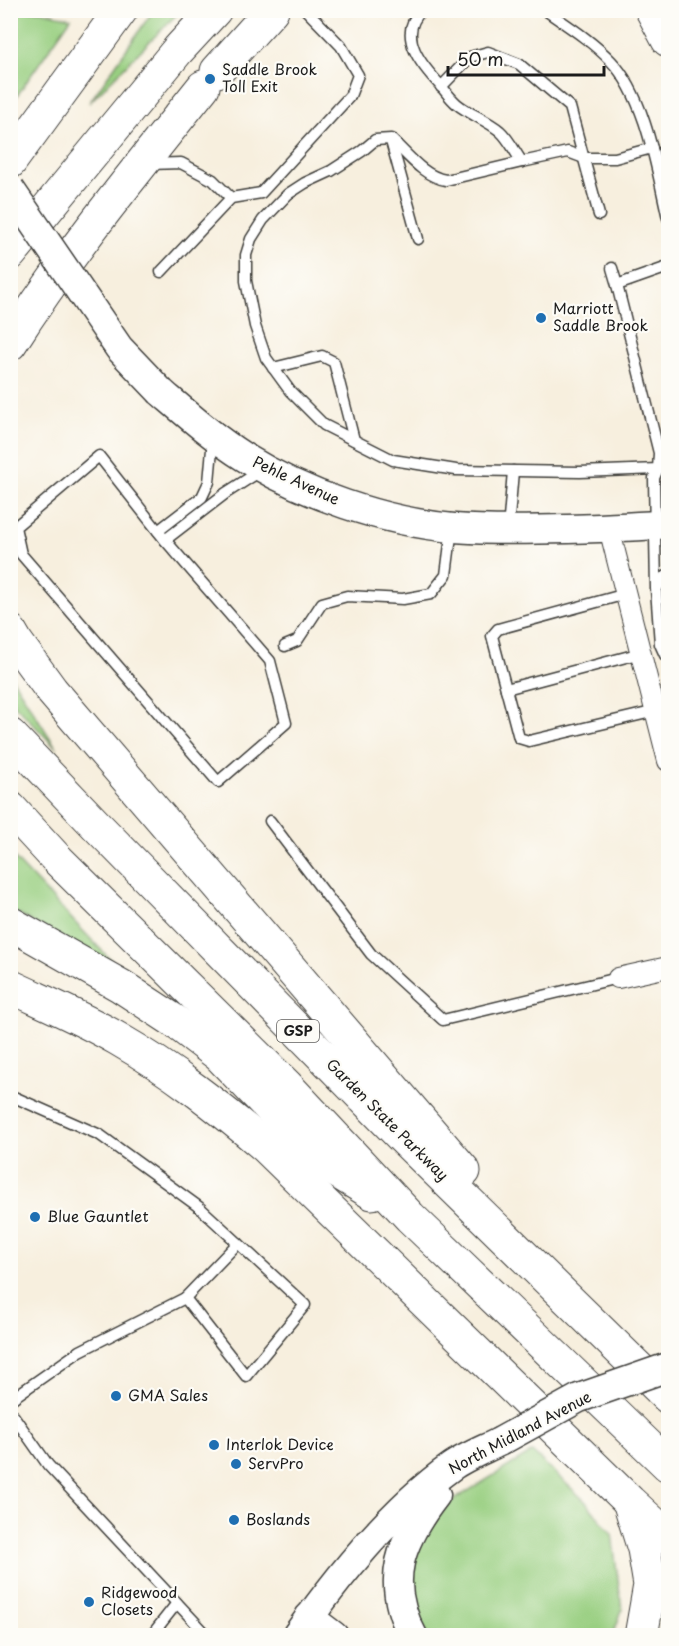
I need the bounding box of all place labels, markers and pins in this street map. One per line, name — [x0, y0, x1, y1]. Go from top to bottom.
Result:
place label: Saddle Brook Toll Exit — [222, 57, 318, 97]
marker: Saddle Brook Toll Exit — [203, 72, 217, 86]
place label: Marriott Saddle Brook — [553, 296, 649, 336]
marker: Marriott Saddle Brook — [534, 311, 548, 325]
place label: Blue Gauntlet — [47, 1204, 149, 1227]
marker: Blue Gauntlet — [28, 1210, 42, 1224]
place label: GMA Sales — [128, 1383, 208, 1406]
marker: GMA Sales — [109, 1389, 123, 1403]
place label: Interlok Device — [226, 1432, 334, 1455]
marker: Interlok Device — [207, 1438, 221, 1452]
place label: ServPro — [248, 1451, 304, 1474]
marker: ServPro — [229, 1457, 243, 1471]
place label: Boslands — [246, 1507, 310, 1530]
marker: Boslands — [227, 1513, 241, 1527]
place label: Ridgewood Closets — [101, 1580, 177, 1620]
marker: Ridgewood Closets — [82, 1595, 96, 1609]

